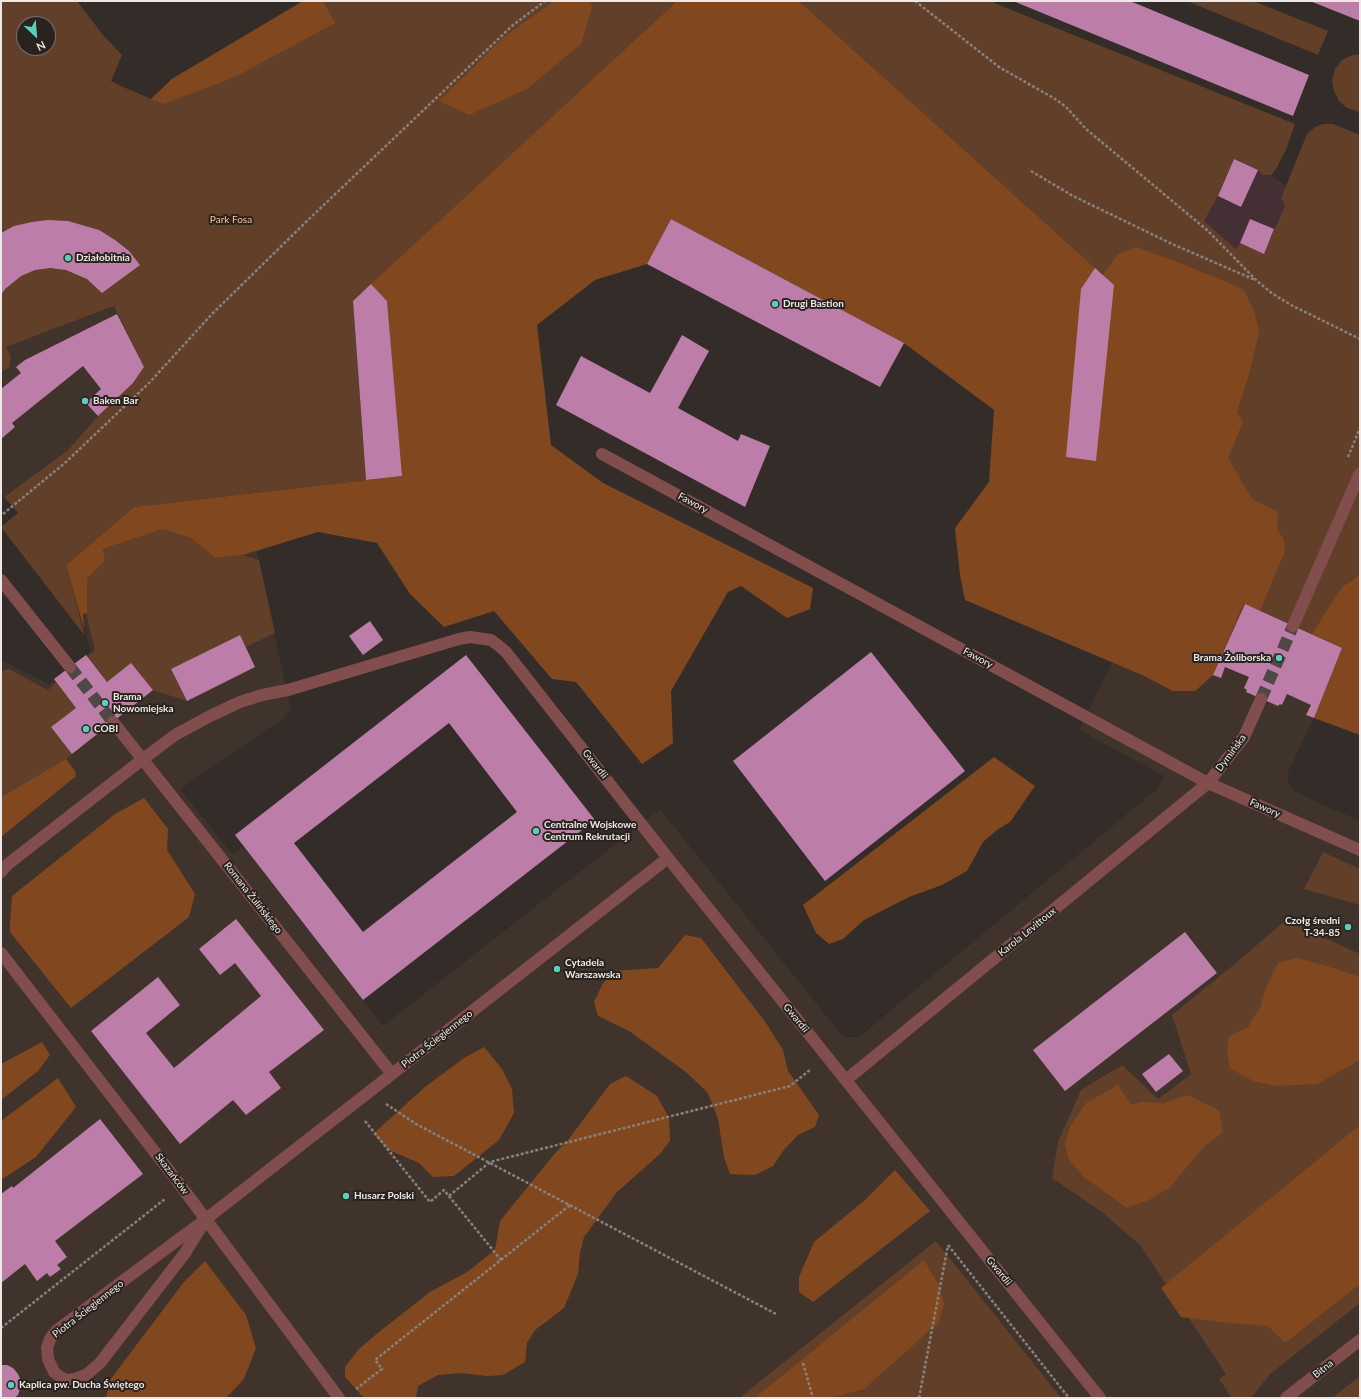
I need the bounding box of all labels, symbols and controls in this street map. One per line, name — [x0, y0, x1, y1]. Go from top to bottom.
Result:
north arrow — [16, 16, 56, 56]
text: N — [34, 39, 48, 54]
park label: Park Fosa — [210, 214, 252, 226]
place label: Działobitnia — [76, 252, 130, 264]
marker: Działobitnia — [63, 253, 73, 263]
place label: Drugi Bastion — [783, 298, 844, 310]
marker: Drugi Bastion — [770, 299, 780, 309]
place label: Baken Bar — [93, 395, 138, 407]
marker: Baken Bar — [80, 396, 90, 406]
street label: Fawory — [676, 490, 710, 516]
street label: Fawory — [961, 645, 995, 671]
place label: Brama Żoliborska — [1193, 652, 1271, 664]
marker: Brama Żoliborska — [1274, 653, 1284, 663]
place label: Brama Nowomiejska — [113, 691, 174, 714]
marker: Brama Nowomiejska — [100, 698, 110, 708]
place label: COBI — [94, 723, 118, 735]
marker: COBI — [81, 724, 91, 734]
street label: Dymińska — [1213, 732, 1249, 774]
street label: Gwardii — [580, 747, 610, 781]
street label: Fawory — [1248, 796, 1282, 820]
place label: Centralne Wojskowe Centrum Rekrutacji — [544, 819, 636, 842]
marker: Centralne Wojskowe Centrum Rekrutacji — [531, 826, 541, 836]
street label: Romana Żulińskiego — [221, 860, 285, 936]
street label: Karola Levittoux — [996, 905, 1058, 959]
place label: Czołg średni T-34-85 — [1285, 915, 1340, 938]
marker: Czołg średni T-34-85 — [1343, 922, 1353, 932]
place label: Cytadela Warszawska — [565, 957, 620, 980]
marker: Cytadela Warszawska — [552, 964, 562, 974]
street label: Gwardii — [781, 1001, 811, 1035]
street label: Piotra Ściegiennego — [399, 1008, 475, 1070]
street label: Skazańców — [153, 1151, 191, 1197]
place label: Husarz Polski — [354, 1190, 414, 1202]
marker: Husarz Polski — [341, 1191, 351, 1201]
street label: Gwardii — [984, 1254, 1014, 1288]
street label: Piotra Ściegiennego — [50, 1278, 126, 1340]
street label: Bitna — [1310, 1357, 1336, 1381]
place label: Kaplica pw. Ducha Świętego — [19, 1379, 144, 1391]
marker: Kaplica pw. Ducha Świętego — [6, 1380, 16, 1390]

